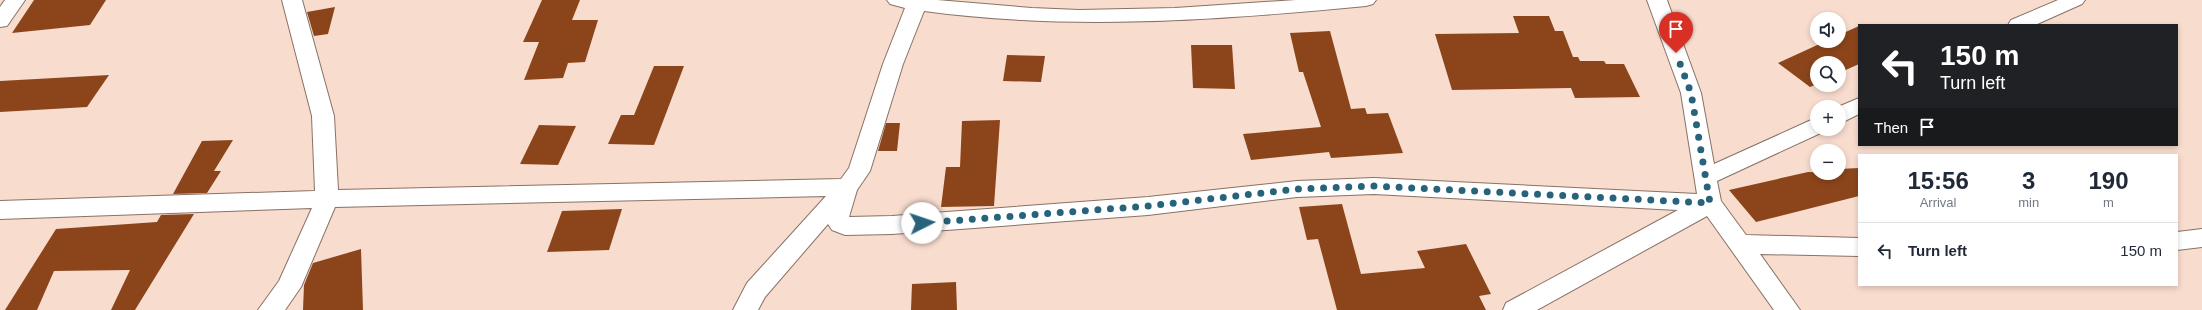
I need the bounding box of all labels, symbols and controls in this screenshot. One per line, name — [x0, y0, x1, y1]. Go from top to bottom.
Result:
pin — [1659, 12, 1693, 53]
map controls — [1810, 12, 1846, 180]
button: sound — [1810, 12, 1846, 48]
icon: arrive — [1665, 18, 1687, 40]
icon: left — [1874, 40, 1926, 92]
text: 150 m — [1940, 40, 2019, 71]
button: search — [1810, 56, 1846, 92]
text: Turn left — [1940, 73, 2005, 93]
button: + — [1810, 100, 1846, 136]
icon: arrive — [1916, 116, 1938, 138]
text: Then — [1874, 119, 1908, 136]
button: − — [1810, 144, 1846, 180]
text: 15:56 — [1907, 167, 1969, 194]
text: 3 — [2022, 167, 2035, 194]
text: 190 — [2089, 167, 2129, 194]
text: Arrival — [1920, 195, 1957, 210]
text: min — [2018, 195, 2039, 210]
text: m — [2103, 195, 2114, 210]
position arrow — [901, 202, 943, 244]
icon: left — [1874, 240, 1896, 262]
text: Turn left — [1908, 242, 1967, 259]
text: 150 m — [2120, 242, 2162, 259]

